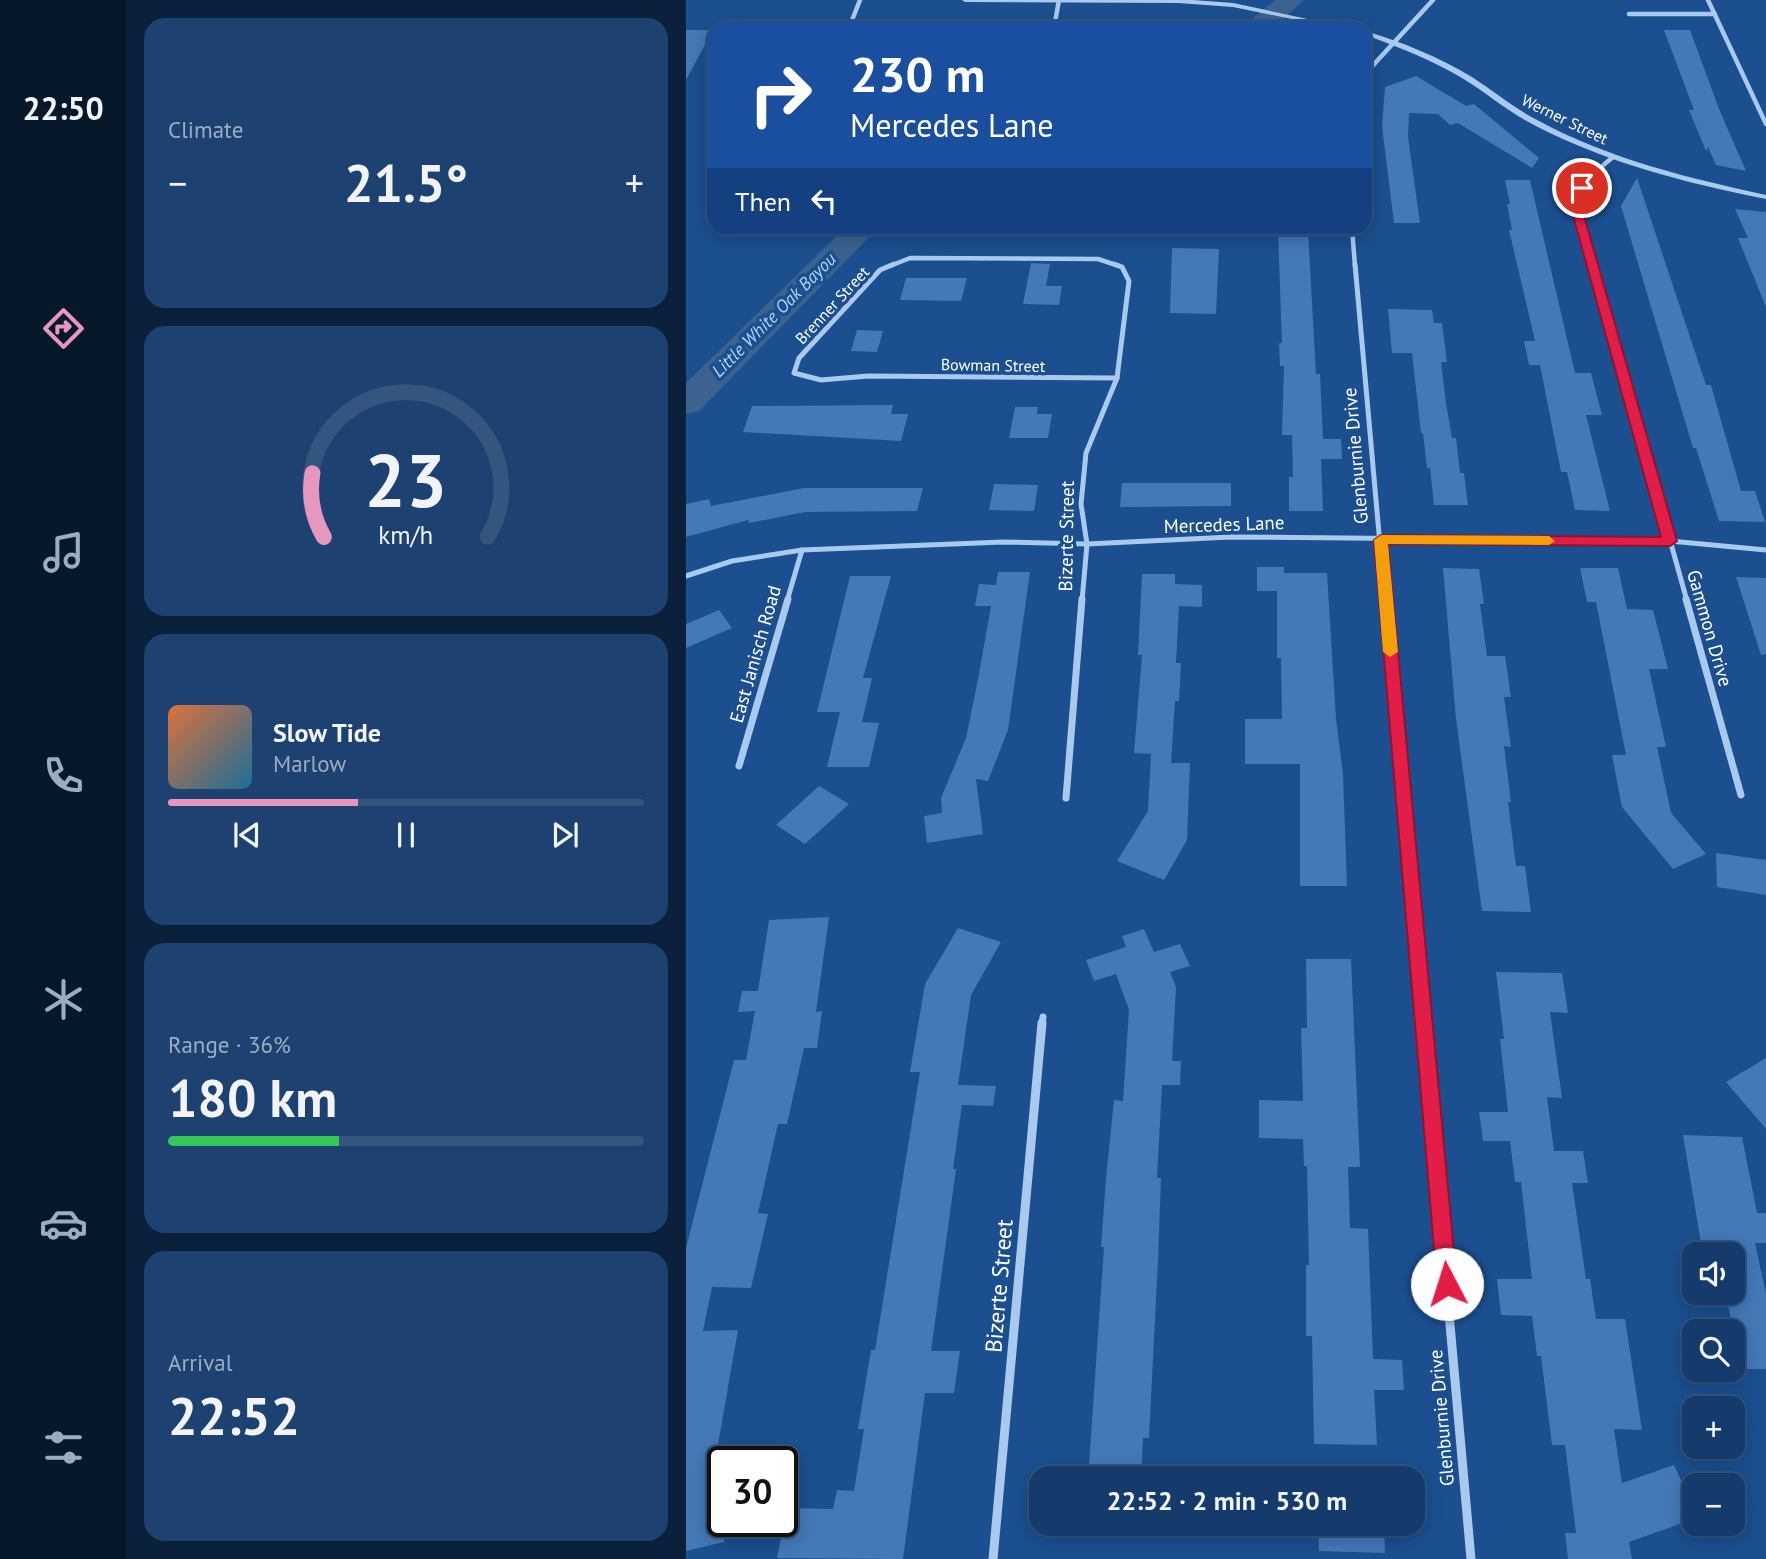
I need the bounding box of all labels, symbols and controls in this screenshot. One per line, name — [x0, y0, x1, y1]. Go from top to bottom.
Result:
text: 230 m — [850, 42, 985, 106]
icon: right — [735, 49, 826, 140]
text: 22:50 — [22, 87, 104, 129]
street label: Werner Street — [1519, 89, 1612, 149]
text: Mercedes Lane — [850, 104, 1053, 146]
text: Climate — [168, 115, 243, 144]
text: 21.5° — [344, 149, 468, 216]
text: − — [168, 158, 187, 207]
text: + — [625, 158, 644, 207]
pin — [1552, 158, 1612, 218]
icon: arrive — [1563, 169, 1601, 207]
icon: left — [805, 182, 843, 220]
text: Then — [735, 185, 791, 218]
water label: Little White Oak Bayou — [706, 247, 841, 382]
street label: Brenner Street — [791, 262, 874, 348]
icon: directions — [39, 304, 88, 353]
street label: Bowman Street — [941, 354, 1046, 376]
street label: Glenburnie Drive — [1337, 387, 1373, 525]
text: 23 — [365, 434, 447, 528]
street label: Bizerte Street — [1053, 480, 1079, 591]
street label: Mercedes Lane — [1163, 510, 1285, 538]
text: km/h — [379, 519, 433, 551]
icon: music — [39, 528, 88, 577]
street label: Gammon Drive — [1682, 567, 1738, 689]
street label: East Janisch Road — [724, 583, 786, 725]
text: Slow Tide — [273, 716, 381, 749]
text: Marlow — [273, 749, 346, 778]
icon: phone — [39, 751, 88, 800]
icon: previous — [228, 816, 266, 854]
icon: pause — [387, 816, 425, 854]
icon: next — [546, 816, 584, 854]
icon: climate — [39, 975, 88, 1024]
text: Range · 36% — [168, 1030, 291, 1059]
text: 180 km — [168, 1064, 337, 1131]
icon: car — [39, 1199, 88, 1248]
street label: Bizerte Street — [978, 1218, 1019, 1354]
map controls — [1682, 1242, 1745, 1536]
button: sound — [1682, 1242, 1745, 1305]
position arrow — [1410, 1247, 1484, 1321]
button: search — [1682, 1319, 1745, 1382]
text: Arrival — [168, 1348, 232, 1377]
street label: Glenburnie Drive — [1423, 1349, 1459, 1487]
text: 22:52 — [168, 1382, 300, 1449]
button: + — [1682, 1396, 1745, 1459]
icon: filters — [39, 1423, 88, 1472]
speed limit sign: 30 — [707, 1446, 798, 1537]
button: − — [1682, 1473, 1745, 1536]
text: 22:52 · 2 min · 530 m — [1107, 1484, 1347, 1517]

